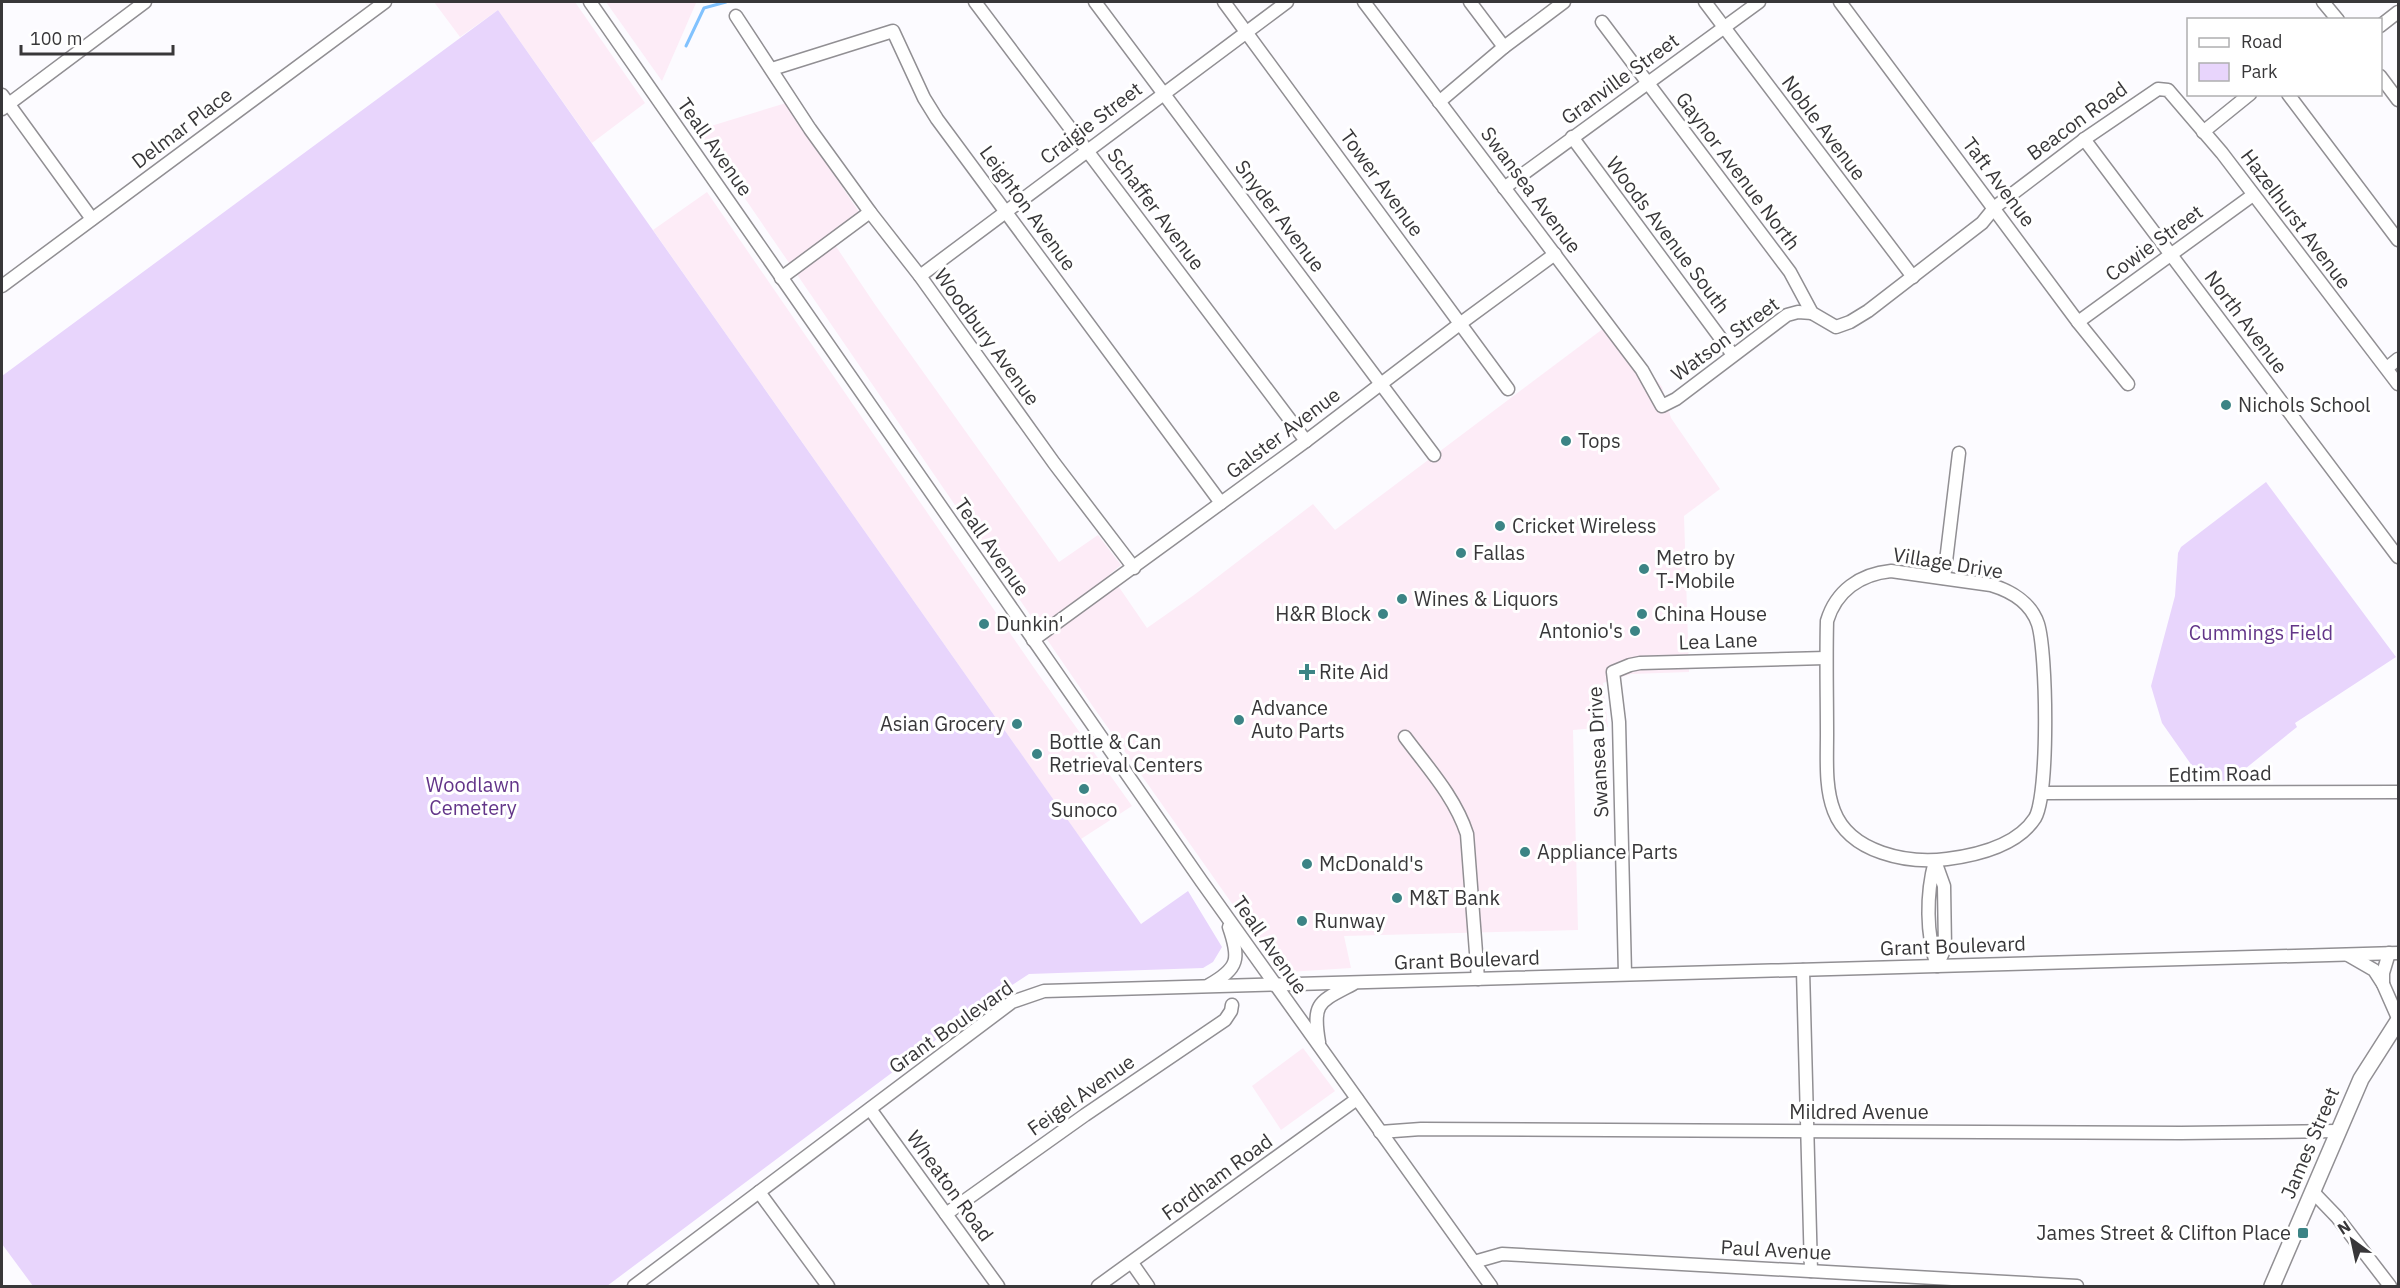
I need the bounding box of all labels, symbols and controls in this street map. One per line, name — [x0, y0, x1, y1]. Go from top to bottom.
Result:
scale bar — [21, 18, 172, 56]
legend — [2187, 18, 2382, 96]
text: 100 m — [30, 27, 82, 50]
street label: Granville Street — [1555, 27, 1684, 130]
text: Road — [2241, 30, 2282, 53]
text: Park — [2241, 60, 2278, 83]
street label: Noble Avenue — [1776, 70, 1873, 186]
street label: Craigie Street — [1034, 75, 1147, 170]
street label: Beacon Road — [2021, 75, 2132, 166]
street label: Delmar Place — [126, 81, 237, 174]
street label: Gaynor Avenue North — [1670, 86, 1807, 255]
street label: Teall Avenue — [672, 92, 759, 201]
street label: Swansea Avenue — [1475, 121, 1588, 258]
street label: Tower Avenue — [1334, 124, 1430, 242]
street label: Taft Avenue — [1957, 131, 2042, 232]
street label: Leighton Avenue — [974, 140, 1083, 276]
street label: Schaffer Avenue — [1102, 142, 1211, 275]
street label: Hazelhurst Avenue — [2235, 143, 2358, 294]
street label: Woods Avenue South — [1600, 151, 1736, 319]
street label: Snyder Avenue — [1229, 154, 1332, 277]
street label: Cowie Street — [2099, 198, 2208, 287]
street label: Woodbury Avenue — [928, 263, 1046, 411]
street label: North Avenue — [2199, 265, 2294, 379]
street label: Watson Street — [1665, 290, 1784, 387]
street label: Galster Avenue — [1220, 381, 1345, 484]
place label: Nichols School — [2238, 391, 2371, 418]
marker: Nichols School — [2219, 398, 2233, 412]
place label: Tops — [1578, 427, 1621, 454]
marker: Tops — [1559, 434, 1573, 448]
street label: Teall Avenue — [949, 492, 1036, 601]
place label: Cricket Wireless — [1512, 512, 1657, 539]
marker: Cricket Wireless — [1493, 519, 1507, 533]
place label: Fallas — [1473, 539, 1525, 566]
street label: Village Drive — [1891, 540, 2005, 585]
place label: Metro by T-Mobile — [1656, 544, 1735, 594]
marker: Fallas — [1454, 546, 1468, 560]
marker: Metro by T-Mobile — [1637, 562, 1651, 576]
place label: Wines & Liquors — [1414, 585, 1558, 612]
marker: Wines & Liquors — [1395, 592, 1409, 606]
place label: H&R Block — [1275, 600, 1371, 627]
place label: China House — [1654, 600, 1767, 627]
marker: H&R Block — [1376, 607, 1390, 621]
marker: China House — [1635, 607, 1649, 621]
place label: Dunkin' — [996, 610, 1064, 637]
marker: Dunkin' — [977, 617, 991, 631]
place label: Antonio's — [1539, 617, 1623, 644]
park label: Cummings Field — [2189, 619, 2333, 646]
marker: Antonio's — [1628, 624, 1642, 638]
street label: Lea Lane — [1678, 626, 1758, 655]
place label: Rite Aid — [1319, 658, 1389, 685]
marker: Rite Aid — [1300, 665, 1314, 679]
street label: Swansea Drive — [1581, 686, 1614, 818]
place label: Advance Auto Parts — [1251, 694, 1345, 744]
place label: Asian Grocery — [880, 710, 1005, 737]
marker: Advance Auto Parts — [1232, 713, 1246, 727]
marker: Asian Grocery — [1010, 717, 1024, 731]
place label: Bottle & Can Retrieval Centers — [1049, 728, 1203, 778]
marker: Bottle & Can Retrieval Centers — [1030, 747, 1044, 761]
street label: Edtim Road — [2168, 759, 2272, 788]
park label: Woodlawn Cemetery — [426, 771, 520, 821]
marker: Sunoco — [1077, 782, 1091, 796]
place label: Sunoco — [1051, 796, 1117, 823]
place label: Appliance Parts — [1537, 838, 1678, 865]
marker: Appliance Parts — [1518, 845, 1532, 859]
place label: McDonald's — [1319, 850, 1424, 877]
marker: McDonald's — [1300, 857, 1314, 871]
place label: M&T Bank — [1409, 884, 1500, 911]
street label: Teall Avenue — [1227, 890, 1314, 999]
marker: M&T Bank — [1390, 891, 1404, 905]
place label: Runway — [1314, 907, 1385, 934]
marker: Runway — [1295, 914, 1309, 928]
street label: Grant Boulevard — [1880, 929, 2026, 962]
street label: Grant Boulevard — [1394, 943, 1540, 976]
street label: Grant Boulevard — [883, 974, 1018, 1080]
street label: Feigel Avenue — [1022, 1048, 1140, 1142]
street label: James Street — [2274, 1083, 2345, 1203]
street label: Mildred Avenue — [1789, 1098, 1929, 1125]
street label: Wheaton Road — [901, 1125, 1000, 1247]
street label: Fordham Road — [1156, 1127, 1278, 1226]
north arrow — [2322, 1210, 2382, 1270]
text: N — [2334, 1216, 2354, 1239]
place label: James Street & Clifton Place — [2036, 1219, 2291, 1246]
marker: James Street & Clifton Place — [2296, 1226, 2310, 1240]
street label: Paul Avenue — [1720, 1233, 1832, 1266]

